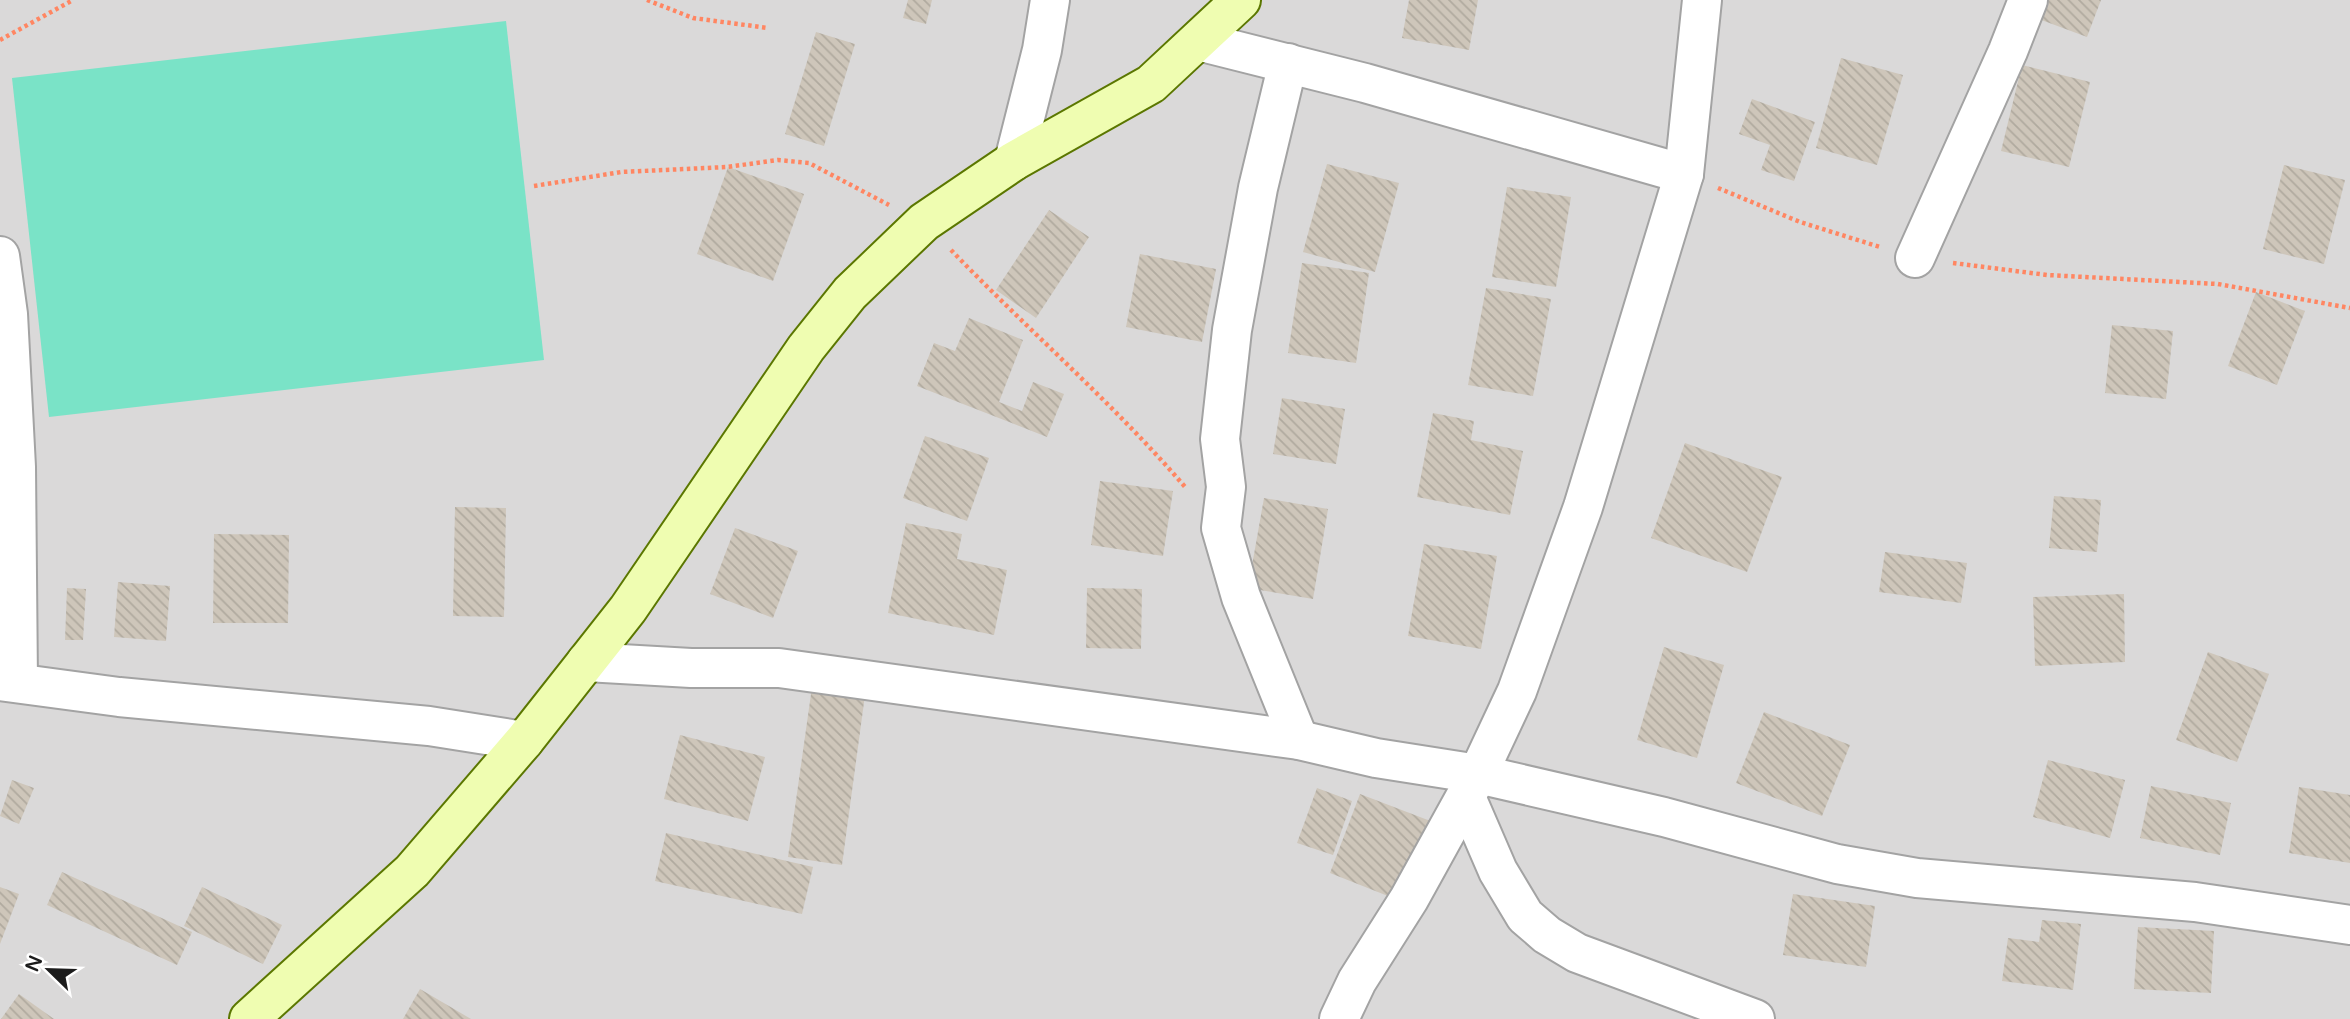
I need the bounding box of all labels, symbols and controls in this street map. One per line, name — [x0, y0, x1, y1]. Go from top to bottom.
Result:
north arrow — [14, 935, 84, 1005]
text: N — [21, 952, 47, 975]

